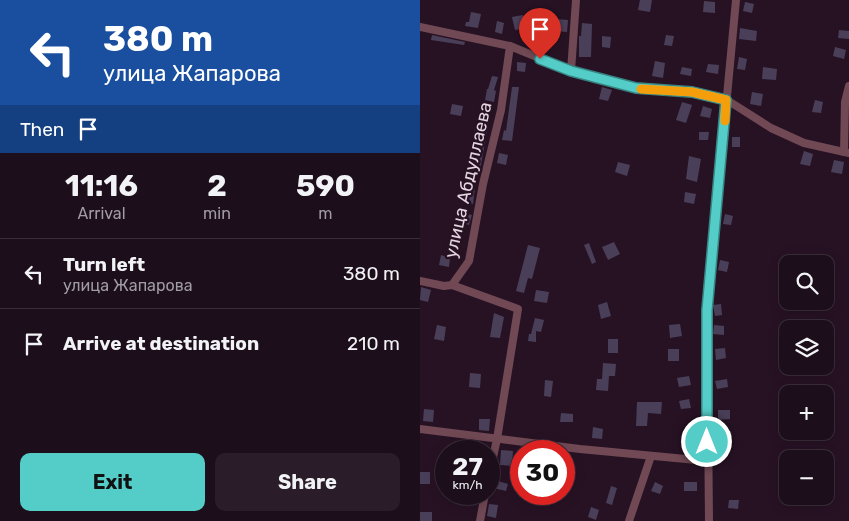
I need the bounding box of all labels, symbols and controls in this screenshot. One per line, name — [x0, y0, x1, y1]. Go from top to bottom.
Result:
pin — [519, 8, 561, 59]
icon: arrive — [526, 15, 554, 43]
text: 380 m — [103, 18, 213, 60]
icon: left — [20, 20, 85, 85]
text: улица Жапарова — [103, 60, 281, 87]
street label: улица Абдуллаева — [439, 100, 497, 260]
icon: arrive — [74, 115, 102, 143]
text: Then — [20, 118, 64, 141]
text: 11:16 — [65, 168, 138, 204]
text: 2 — [207, 168, 227, 204]
text: 590 — [296, 168, 355, 204]
text: Arrival — [78, 204, 126, 223]
text: min — [203, 204, 231, 223]
text: m — [318, 204, 333, 223]
text: Turn left — [63, 253, 145, 276]
map controls — [779, 255, 834, 505]
button: search — [779, 255, 834, 310]
icon: left — [20, 260, 48, 288]
text: 380 m — [343, 262, 400, 285]
text: улица Жапарова — [63, 276, 192, 295]
button: layers — [779, 320, 834, 375]
icon: arrive — [20, 330, 48, 358]
text: Arrive at destination — [63, 332, 259, 355]
text: 210 m — [347, 332, 400, 355]
button: + — [779, 385, 834, 440]
position arrow — [680, 415, 732, 467]
speed limit sign: 30 — [510, 440, 575, 505]
button: − — [779, 450, 834, 505]
text: 27 — [452, 452, 483, 481]
button: Exit — [20, 453, 205, 511]
button: Share — [215, 453, 400, 511]
text: km/h — [453, 478, 482, 492]

